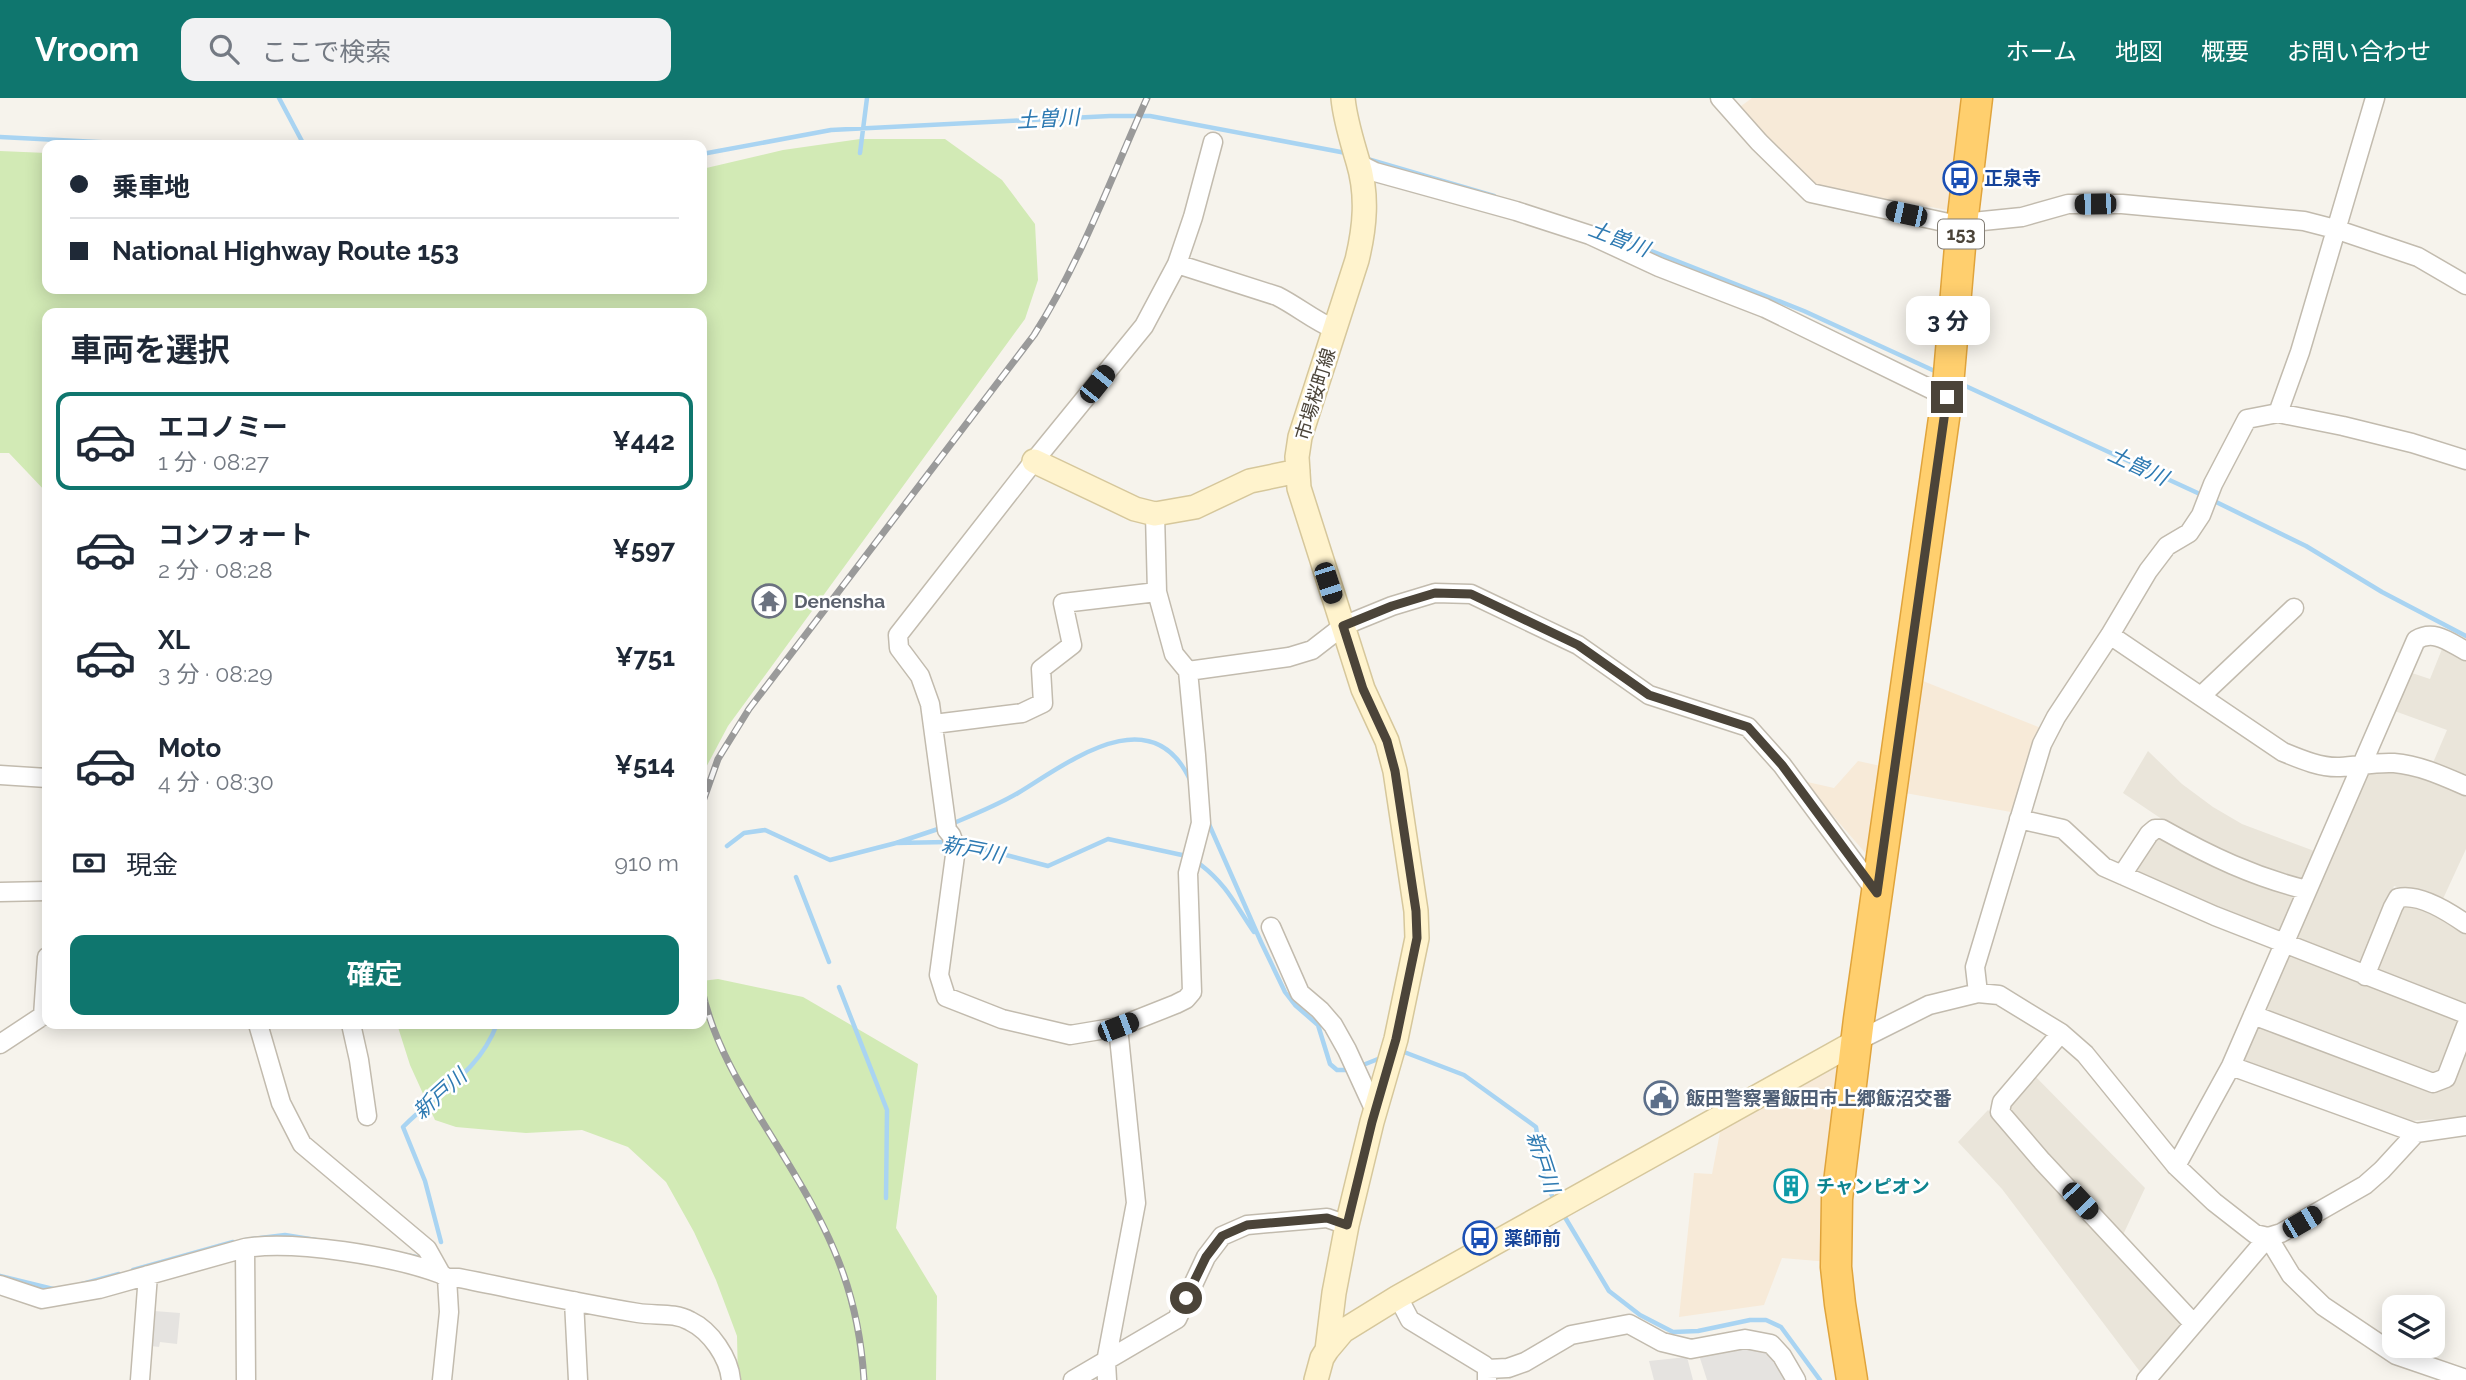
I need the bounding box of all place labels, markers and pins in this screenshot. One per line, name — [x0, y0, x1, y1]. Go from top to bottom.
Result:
bus stop icon: 正泉寺 — [1941, 159, 1979, 197]
place label: 正泉寺 — [1984, 167, 2041, 189]
temple icon: Denensha — [750, 582, 788, 620]
place label: Denensha — [794, 590, 885, 612]
public building icon: 飯田警察署飯田市上郷飯沼交番 — [1642, 1079, 1680, 1117]
place label: 飯田警察署飯田市上郷飯沼交番 — [1686, 1087, 1952, 1109]
building icon: チャンピオン — [1772, 1167, 1810, 1205]
place label: チャンピオン — [1816, 1175, 1930, 1197]
bus stop icon: 薬師前 — [1461, 1219, 1499, 1257]
place label: 薬師前 — [1504, 1227, 1561, 1249]

